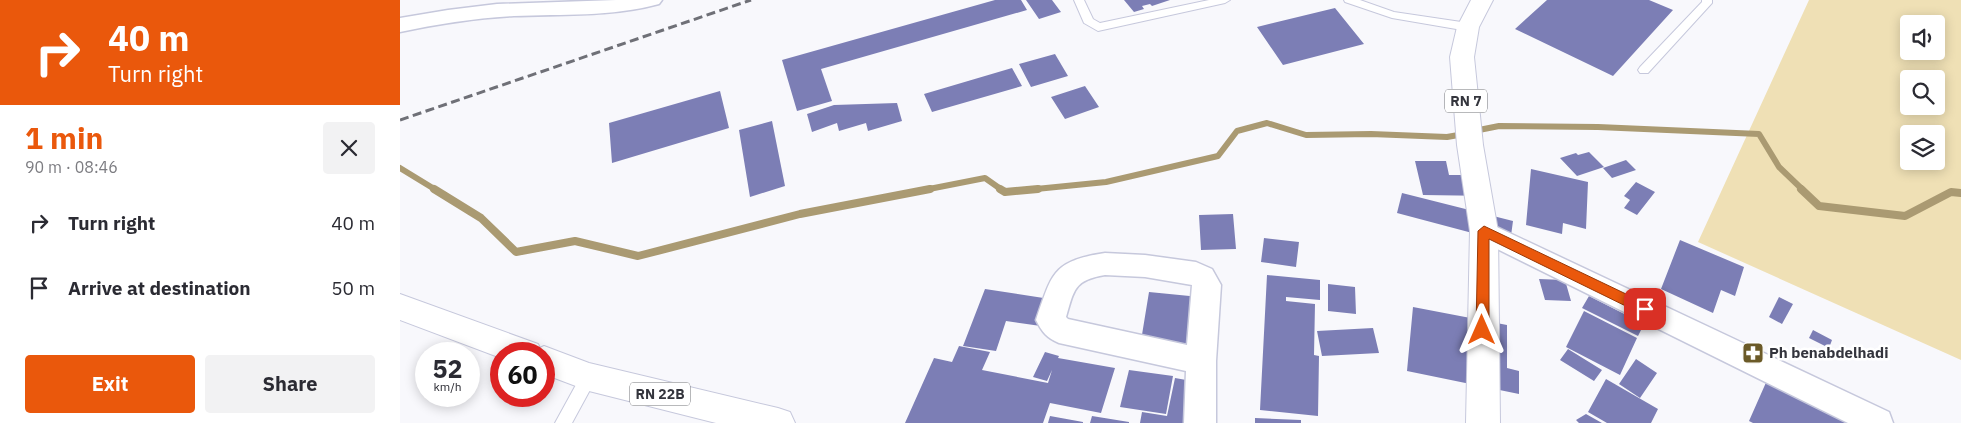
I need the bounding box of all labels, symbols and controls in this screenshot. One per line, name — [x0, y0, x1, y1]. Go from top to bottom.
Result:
text: 40 m — [108, 15, 190, 61]
map controls — [1900, 15, 1945, 170]
button: sound — [1900, 15, 1945, 60]
icon: right — [25, 20, 90, 85]
text: Turn right — [108, 59, 203, 88]
button: search — [1900, 70, 1945, 115]
road number: RN 7 — [1445, 90, 1487, 112]
text: 1 min — [25, 118, 103, 157]
button: close — [323, 122, 375, 174]
button: layers — [1900, 125, 1945, 170]
text: 90 m · 08:46 — [25, 157, 118, 177]
icon: right — [25, 209, 53, 237]
text: Turn right — [68, 211, 155, 235]
text: 40 m — [331, 211, 375, 235]
icon: arrive — [25, 274, 53, 302]
text: Arrive at destination — [68, 276, 251, 300]
text: 50 m — [331, 276, 375, 300]
pin — [1624, 288, 1666, 330]
icon: arrive — [1631, 295, 1659, 323]
position arrow — [1455, 303, 1507, 355]
pharmacy icon: Ph benabdelhadi — [1741, 341, 1765, 365]
speed limit sign: 60 — [490, 342, 555, 407]
place label: Ph benabdelhadi — [1769, 343, 1888, 362]
text: 52 — [432, 352, 463, 385]
button: Exit — [25, 355, 195, 413]
button: Share — [205, 355, 375, 413]
text: km/h — [433, 379, 462, 394]
road number: RN 22B — [630, 382, 690, 406]

